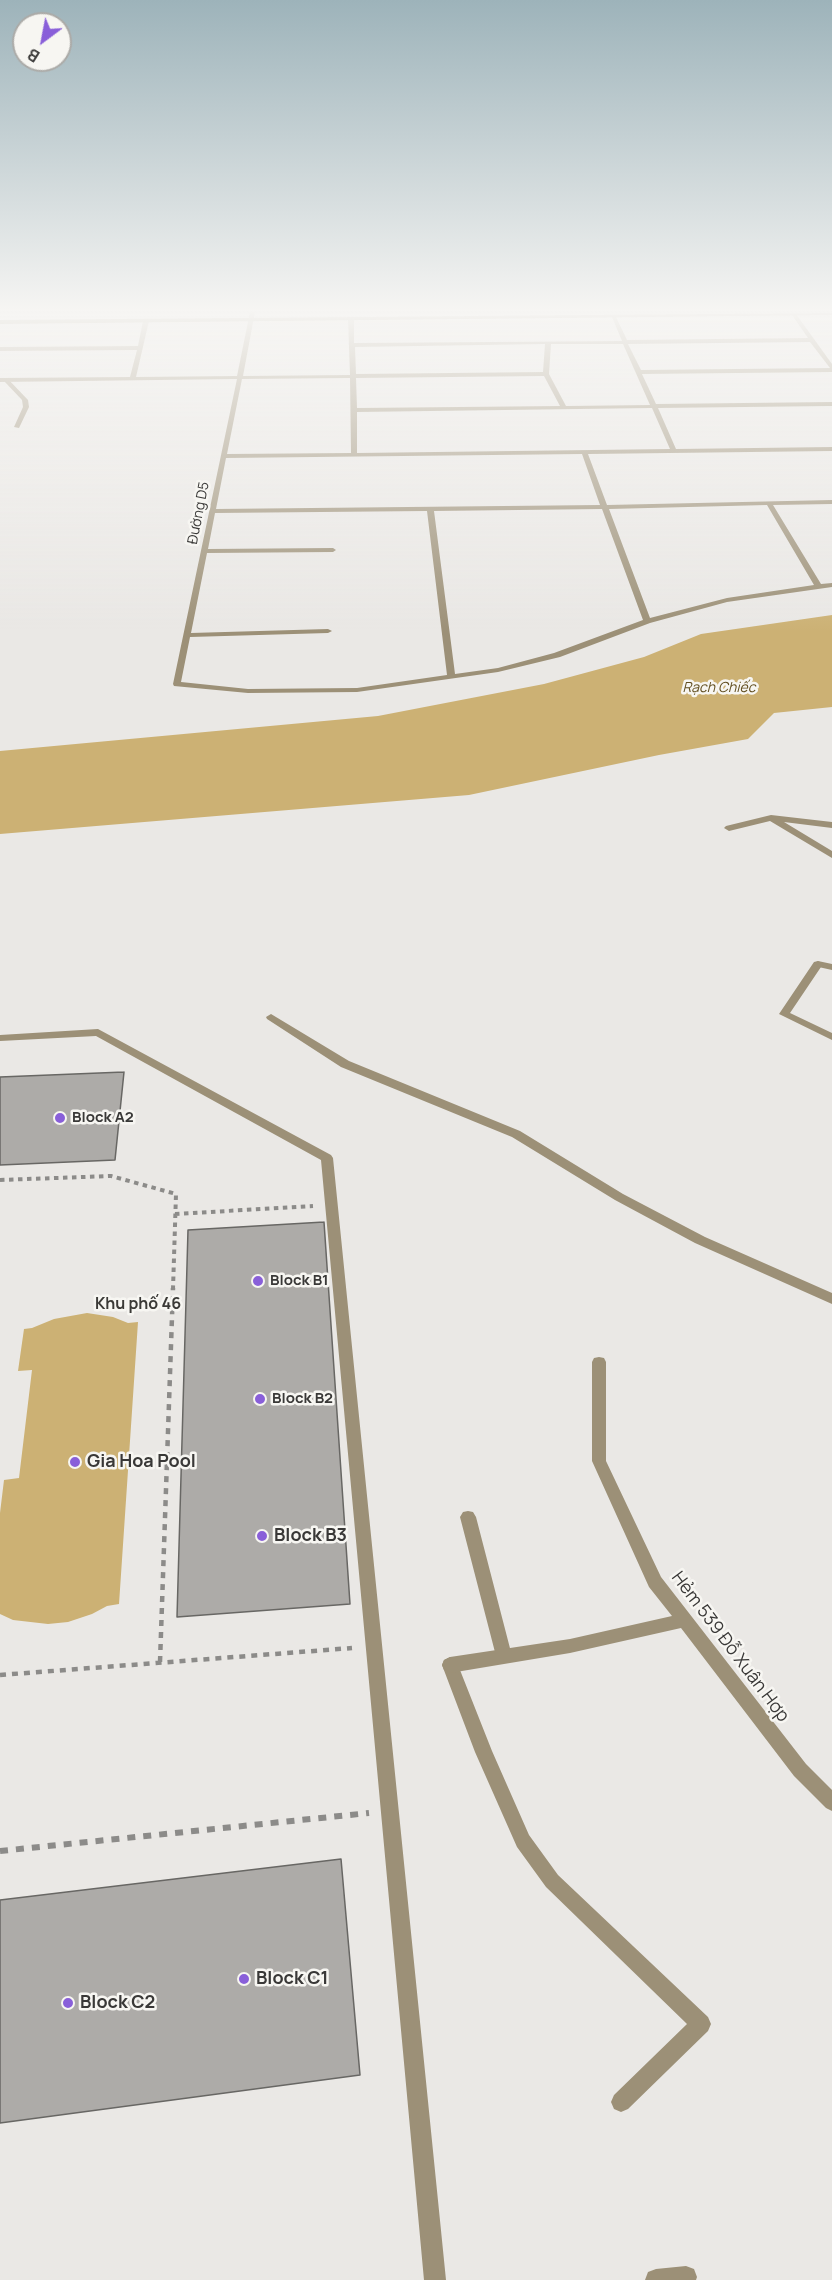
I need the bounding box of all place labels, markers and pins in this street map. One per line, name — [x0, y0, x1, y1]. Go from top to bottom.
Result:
place label: Block A2 — [72, 1109, 134, 1127]
marker: Block A2 — [53, 1111, 67, 1125]
place label: Block B1 — [270, 1272, 329, 1290]
marker: Block B1 — [251, 1274, 265, 1288]
place label: Block B2 — [272, 1390, 333, 1408]
marker: Block B2 — [253, 1392, 267, 1406]
place label: Gia Hoa Pool — [87, 1451, 196, 1473]
marker: Gia Hoa Pool — [68, 1455, 82, 1469]
place label: Block B3 — [274, 1525, 347, 1547]
marker: Block B3 — [255, 1529, 269, 1543]
place label: Block C1 — [256, 1968, 328, 1990]
marker: Block C1 — [237, 1972, 251, 1986]
place label: Block C2 — [80, 1992, 155, 2014]
marker: Block C2 — [61, 1996, 75, 2010]

